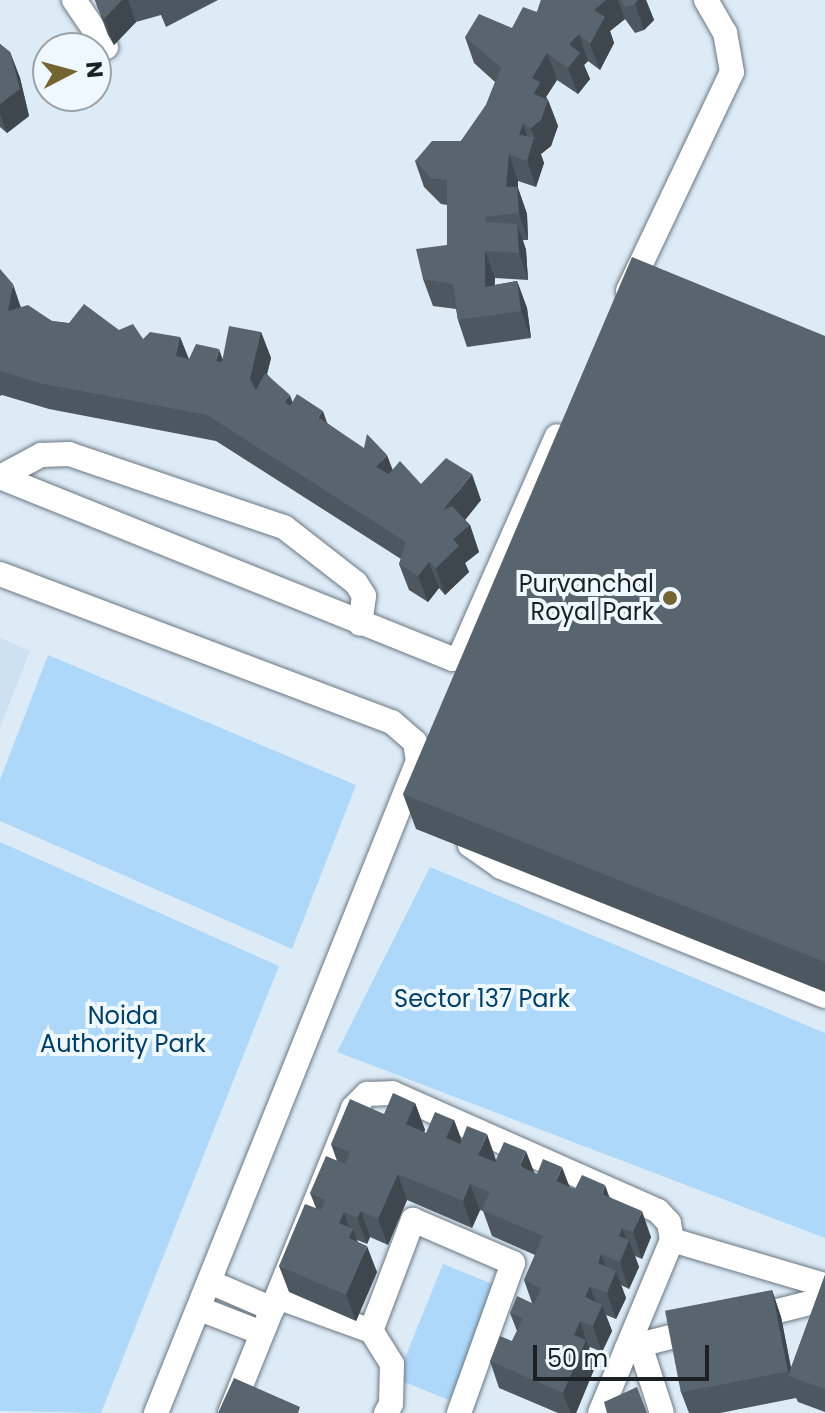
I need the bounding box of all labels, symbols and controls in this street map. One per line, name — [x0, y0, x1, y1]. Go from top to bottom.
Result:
north arrow — [32, 32, 112, 112]
text: N — [78, 60, 111, 79]
place label: Purvanchal Royal Park — [519, 570, 654, 626]
marker: Purvanchal Royal Park — [661, 589, 679, 607]
park label: Sector 137 Park — [394, 985, 570, 1013]
park label: Noida Authority Park — [40, 1002, 206, 1058]
scale bar — [537, 1329, 713, 1379]
text: 50 m — [547, 1342, 608, 1375]

